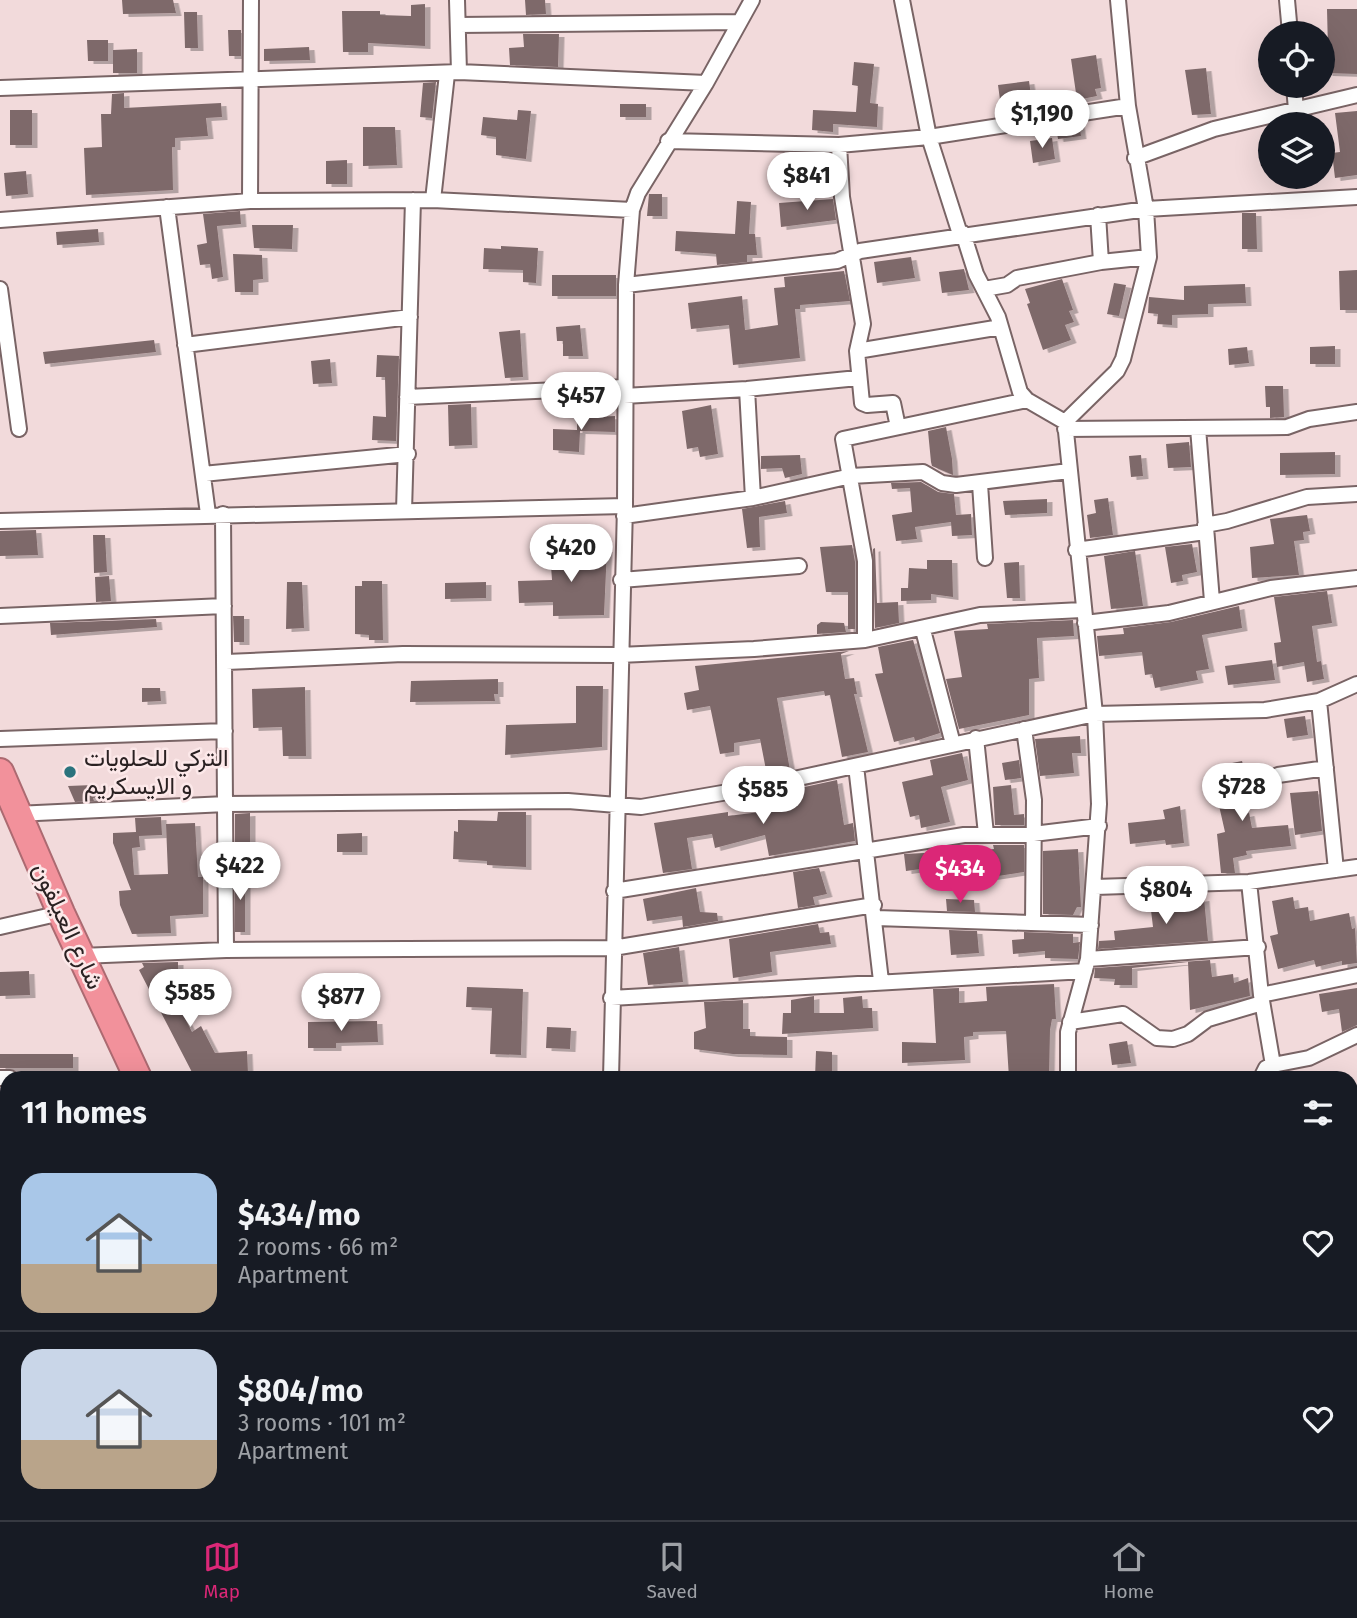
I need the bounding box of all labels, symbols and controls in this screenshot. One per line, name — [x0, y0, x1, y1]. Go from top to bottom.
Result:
map controls — [1258, 21, 1335, 189]
button: locate — [1258, 21, 1335, 98]
pin: $1,190 — [985, 90, 1099, 150]
text: $1,190 — [1011, 99, 1073, 127]
button: layers — [1258, 112, 1335, 189]
pin: $841 — [766, 152, 848, 212]
text: $841 — [783, 161, 831, 189]
pin: $457 — [540, 372, 622, 432]
text: $457 — [557, 381, 605, 409]
pin: $420 — [530, 524, 612, 584]
text: $420 — [546, 533, 596, 561]
place label: التركي للحلويات و الايسكريم — [84, 744, 229, 802]
marker: التركي للحلويات و الايسكريم — [62, 764, 78, 780]
pin: $728 — [1201, 764, 1283, 823]
pin: $585 — [722, 766, 804, 826]
text: $728 — [1218, 772, 1266, 800]
text: $585 — [738, 775, 788, 803]
pin: $422 — [199, 842, 281, 902]
pin: $434 — [919, 846, 1001, 905]
text: $422 — [216, 851, 264, 879]
text: $434 — [935, 854, 985, 882]
street label: شارع العيلفون — [25, 858, 109, 994]
pin: $804 — [1125, 866, 1207, 926]
text: $804 — [1140, 875, 1192, 903]
pin: $585 — [149, 970, 231, 1029]
pin: $877 — [300, 974, 382, 1033]
text: $585 — [165, 978, 215, 1006]
text: $877 — [317, 982, 365, 1010]
icon: filters — [1299, 1094, 1337, 1132]
text: 11 homes — [21, 1095, 147, 1131]
text: $434/mo — [238, 1197, 360, 1233]
icon: home — [77, 1201, 161, 1285]
icon: heart — [1299, 1224, 1337, 1262]
text: 2 rooms · 66 m² — [238, 1233, 398, 1261]
text: Apartment — [238, 1261, 348, 1289]
text: $804/mo — [238, 1373, 363, 1409]
icon: home — [77, 1377, 161, 1461]
icon: heart — [1299, 1400, 1337, 1438]
text: 3 rooms · 101 m² — [238, 1409, 406, 1437]
text: Apartment — [238, 1437, 348, 1465]
tab: Map — [203, 1538, 241, 1603]
tab: Saved — [646, 1538, 698, 1603]
tab: Home — [1104, 1538, 1154, 1603]

